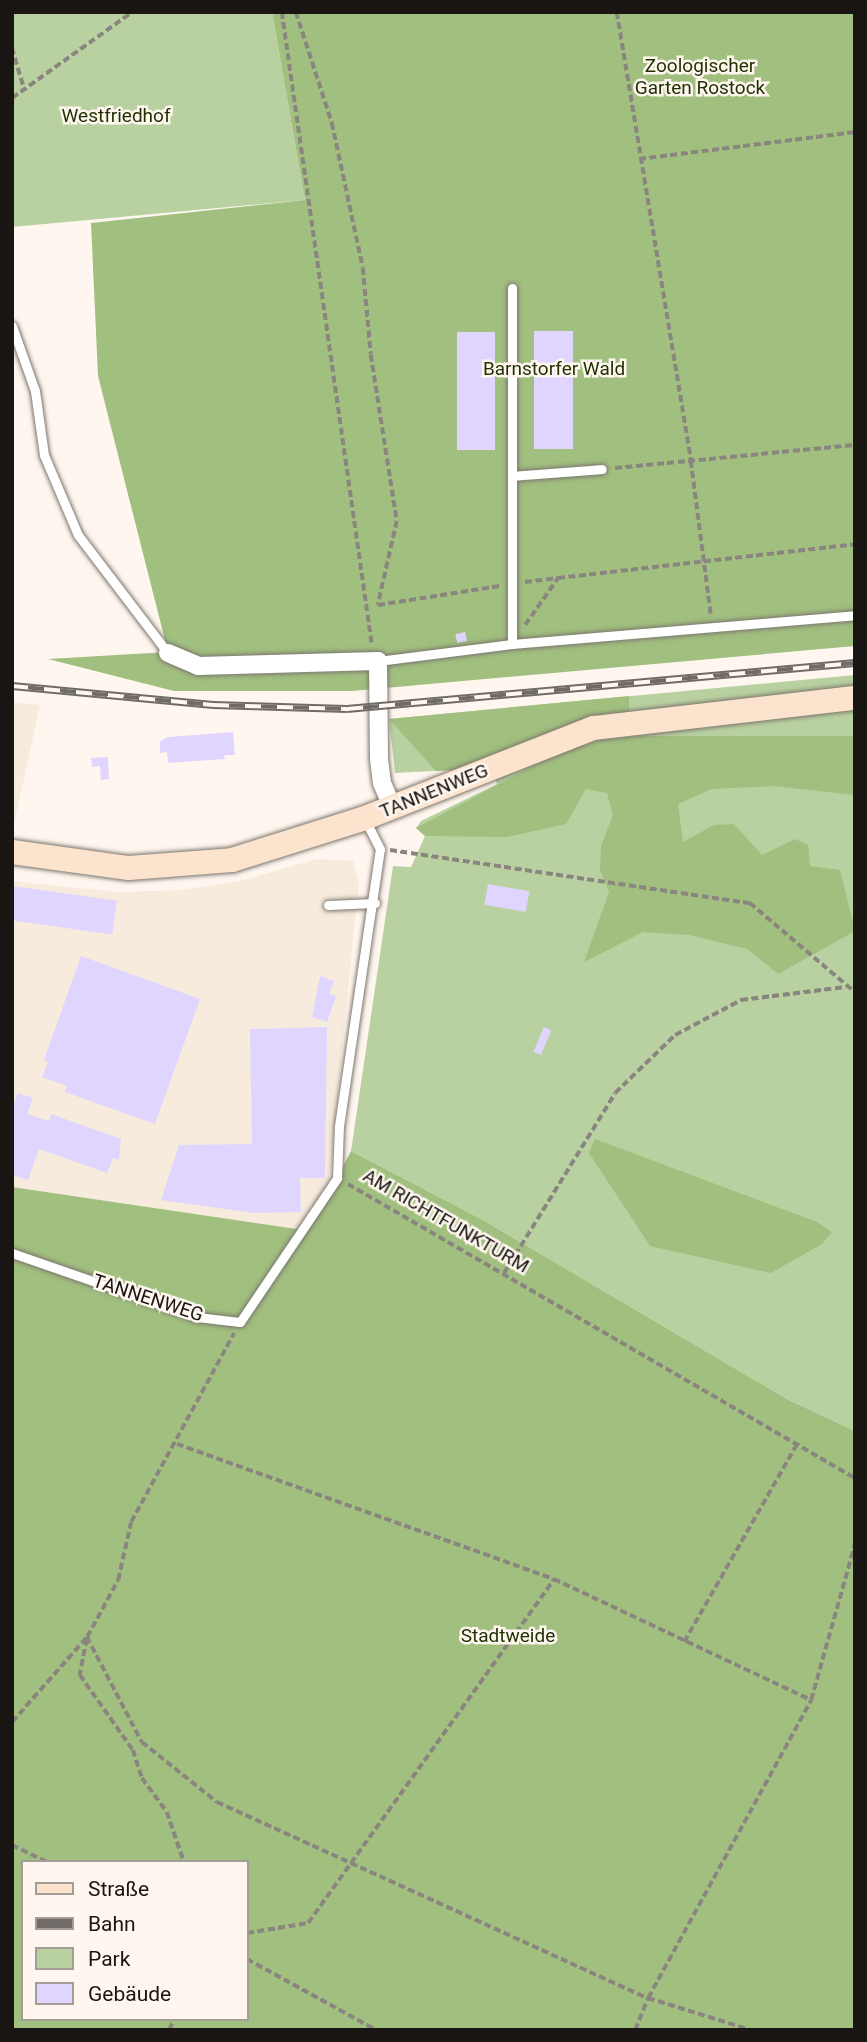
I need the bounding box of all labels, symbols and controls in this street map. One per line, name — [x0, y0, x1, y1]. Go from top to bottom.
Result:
park label: Zoologischer Garten Rostock — [635, 55, 765, 99]
park label: Westfriedhof — [61, 105, 171, 127]
park label: Barnstorfer Wald — [483, 358, 625, 380]
street label: TANNENWEG — [376, 759, 492, 823]
street label: AM RICHTFUNKTURM — [359, 1164, 533, 1278]
street label: TANNENWEG — [90, 1269, 206, 1327]
park label: Stadtweide — [461, 1625, 555, 1647]
legend — [21, 1860, 248, 2021]
text: Straße — [88, 1877, 149, 1901]
text: Bahn — [88, 1912, 136, 1936]
text: Park — [88, 1947, 130, 1971]
text: Gebäude — [88, 1982, 171, 2006]

